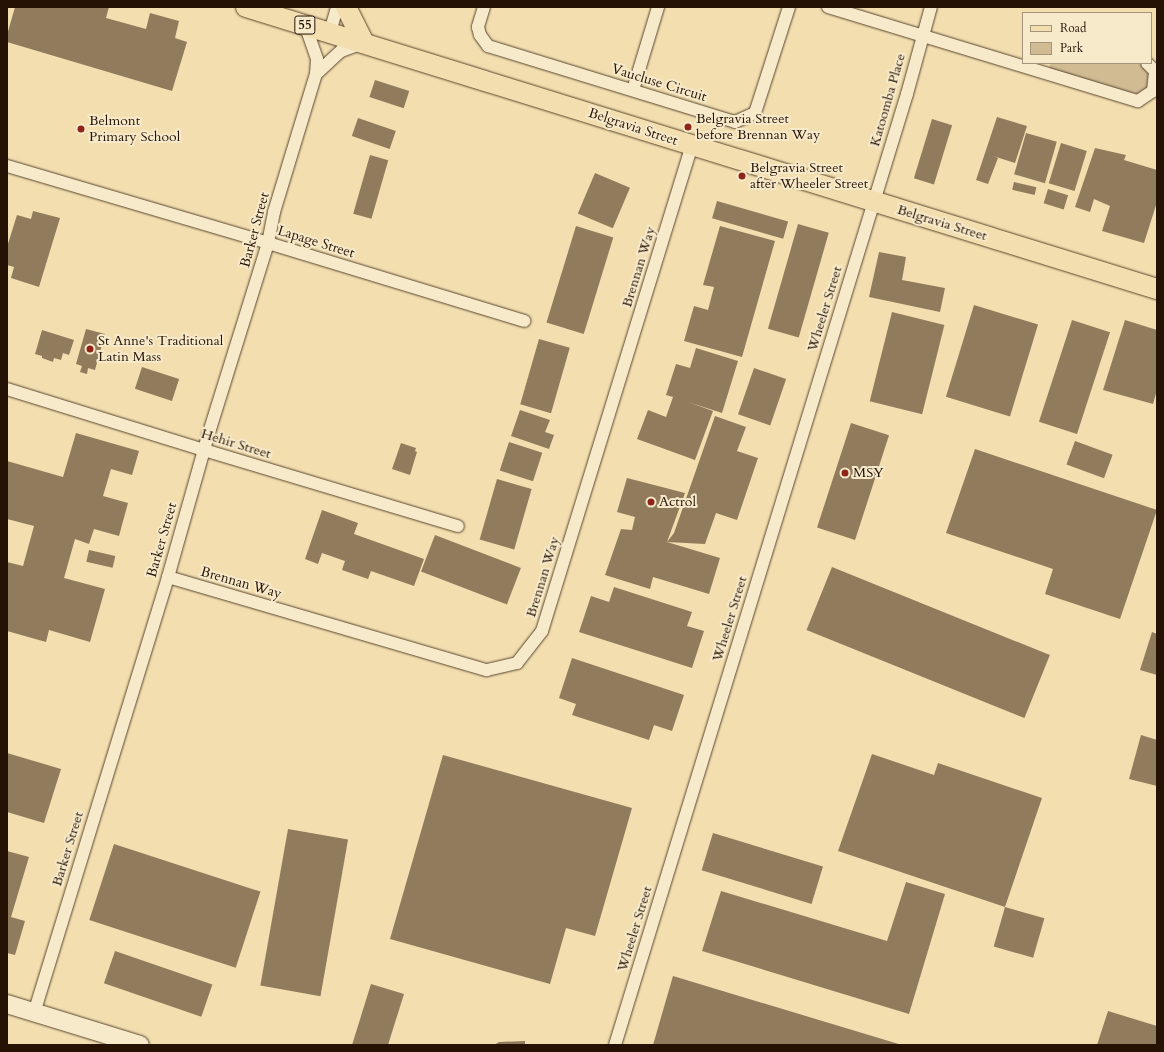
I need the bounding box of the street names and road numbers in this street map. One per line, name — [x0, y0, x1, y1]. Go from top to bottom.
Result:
road number: 55 — [294, 14, 316, 36]
street label: Katoomba Place — [867, 52, 909, 148]
street label: Vaucluse Circuit — [609, 61, 709, 105]
street label: Belgravia Street — [586, 105, 680, 149]
street label: Barker Street — [237, 191, 273, 269]
street label: Belgravia Street — [895, 201, 989, 245]
street label: Lapage Street — [275, 222, 357, 262]
street label: Brennan Way — [619, 225, 659, 309]
street label: Wheeler Street — [804, 264, 846, 354]
street label: Hehir Street — [199, 425, 273, 463]
street label: Barker Street — [143, 501, 181, 579]
street label: Brennan Way — [523, 535, 563, 619]
street label: Brennan Way — [199, 563, 283, 603]
street label: Wheeler Street — [709, 574, 751, 664]
street label: Barker Street — [49, 810, 87, 888]
street label: Wheeler Street — [614, 884, 656, 974]

